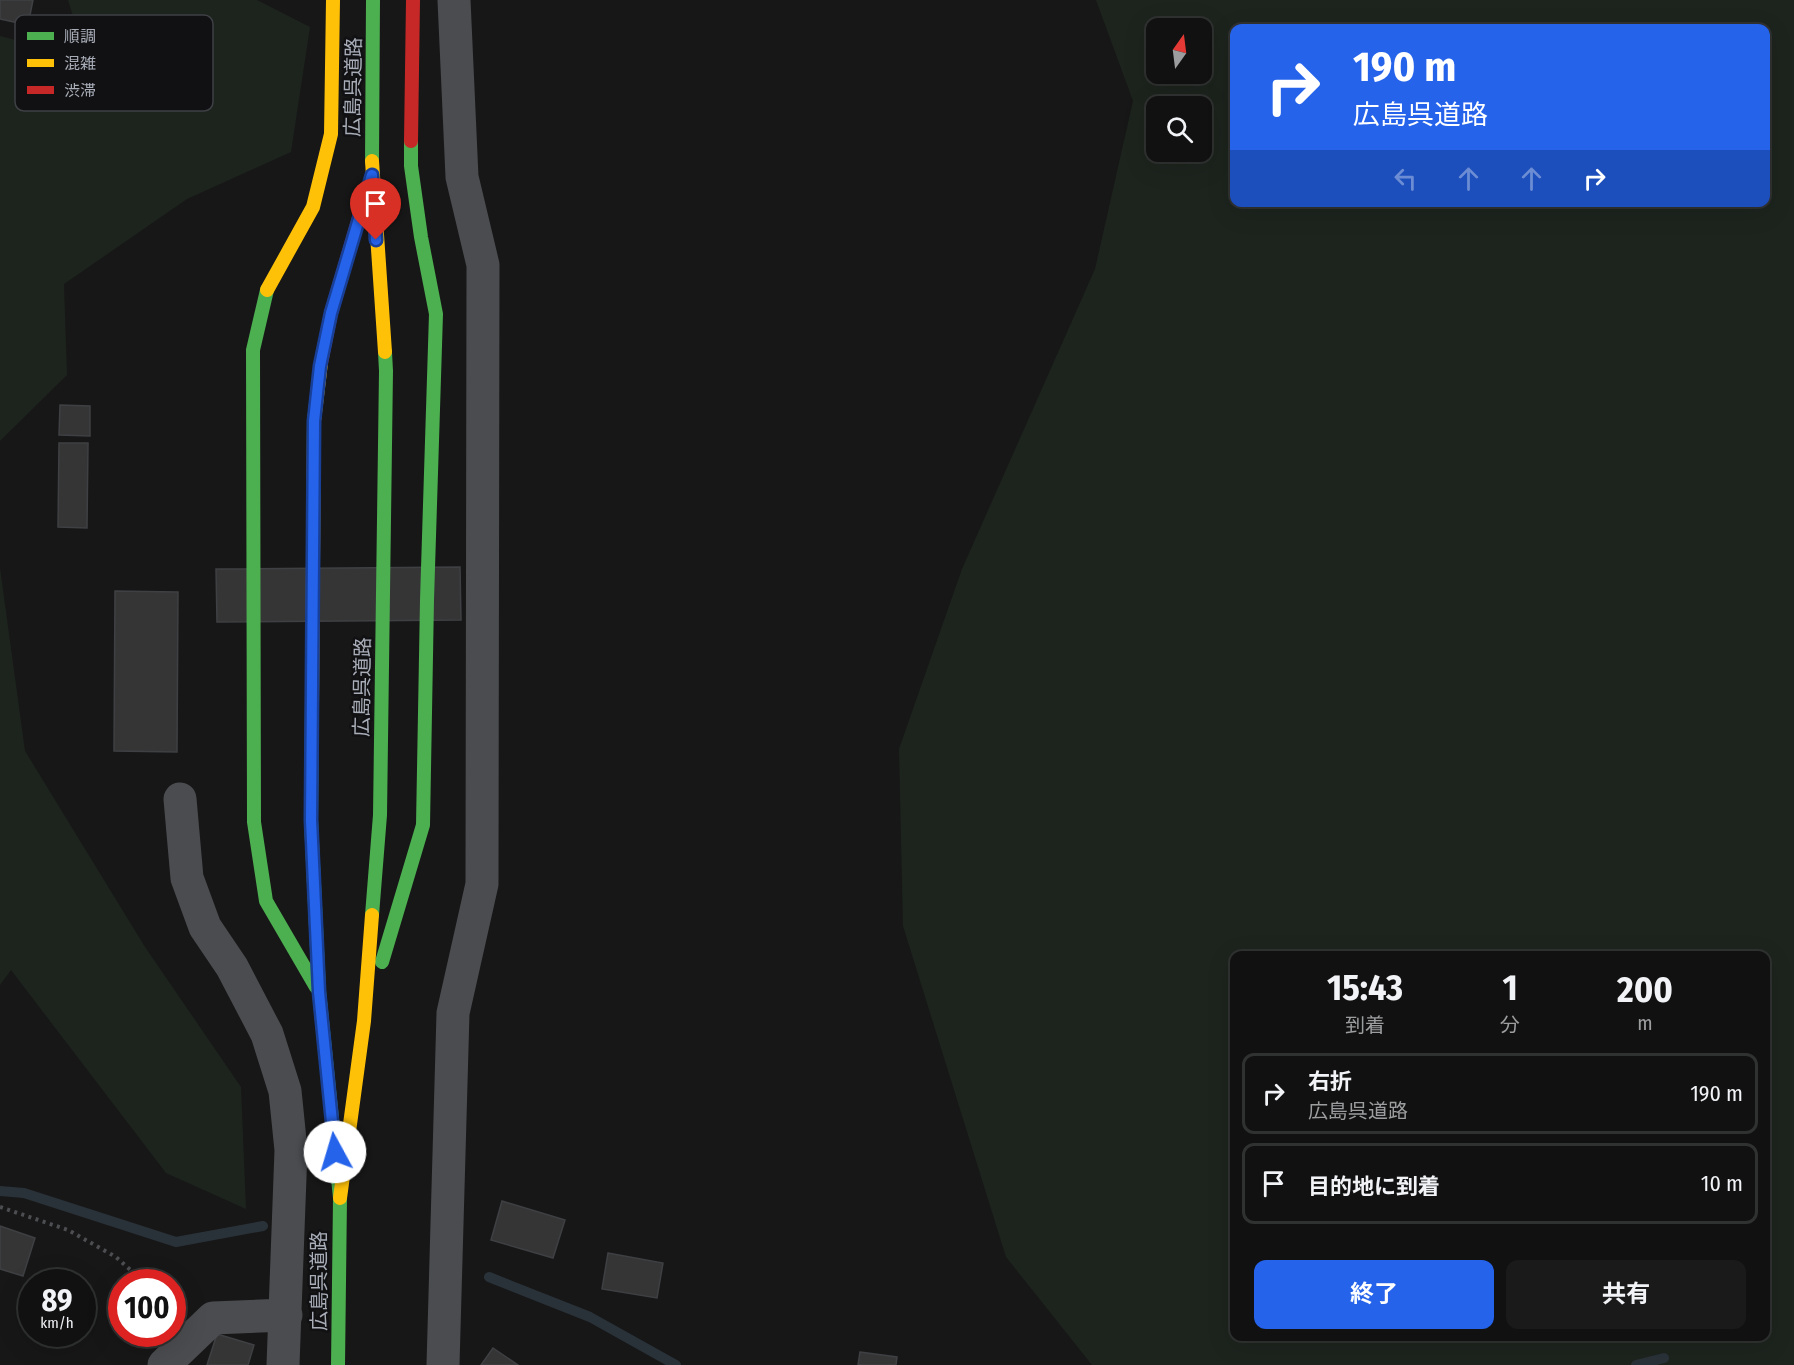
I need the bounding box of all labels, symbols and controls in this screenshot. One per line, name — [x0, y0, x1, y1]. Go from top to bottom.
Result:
legend — [15, 15, 213, 111]
north arrow — [1146, 18, 1212, 84]
map controls — [1146, 18, 1212, 162]
text: 順調 — [64, 27, 96, 46]
street label: 広島呉道路 — [340, 37, 366, 137]
text: 190 m — [1353, 42, 1456, 92]
icon: right — [1254, 48, 1332, 126]
text: 混雑 — [64, 54, 96, 73]
text: 渋滞 — [64, 81, 96, 100]
button: search — [1146, 96, 1212, 162]
text: 広島呉道路 — [1353, 99, 1488, 131]
icon: left — [1389, 162, 1422, 195]
icon: ahead — [1452, 162, 1485, 195]
icon: ahead — [1515, 162, 1548, 195]
icon: right — [1578, 162, 1611, 195]
pin — [350, 178, 401, 240]
icon: arrive — [359, 187, 392, 220]
street label: 広島呉道路 — [349, 637, 375, 737]
text: 15:43 — [1327, 966, 1403, 1010]
text: 1 — [1502, 966, 1518, 1010]
text: 200 — [1617, 968, 1673, 1012]
text: m — [1637, 1011, 1653, 1035]
text: 到着 — [1345, 1013, 1385, 1037]
text: 分 — [1500, 1013, 1520, 1037]
text: 右折 — [1308, 1068, 1352, 1095]
icon: right — [1257, 1077, 1290, 1110]
text: 190 m — [1690, 1080, 1743, 1107]
text: 広島呉道路 — [1308, 1099, 1408, 1123]
position arrow — [303, 1120, 367, 1184]
icon: arrive — [1257, 1167, 1290, 1200]
text: 10 m — [1701, 1170, 1743, 1197]
text: 目的地に到着 — [1308, 1173, 1440, 1200]
street label: 広島呉道路 — [307, 1231, 331, 1331]
button: 終了 — [1254, 1260, 1494, 1329]
button: 共有 — [1506, 1260, 1746, 1329]
speed limit sign: 100 — [108, 1269, 186, 1347]
text: 89 — [41, 1283, 73, 1319]
text: km/h — [40, 1314, 74, 1332]

